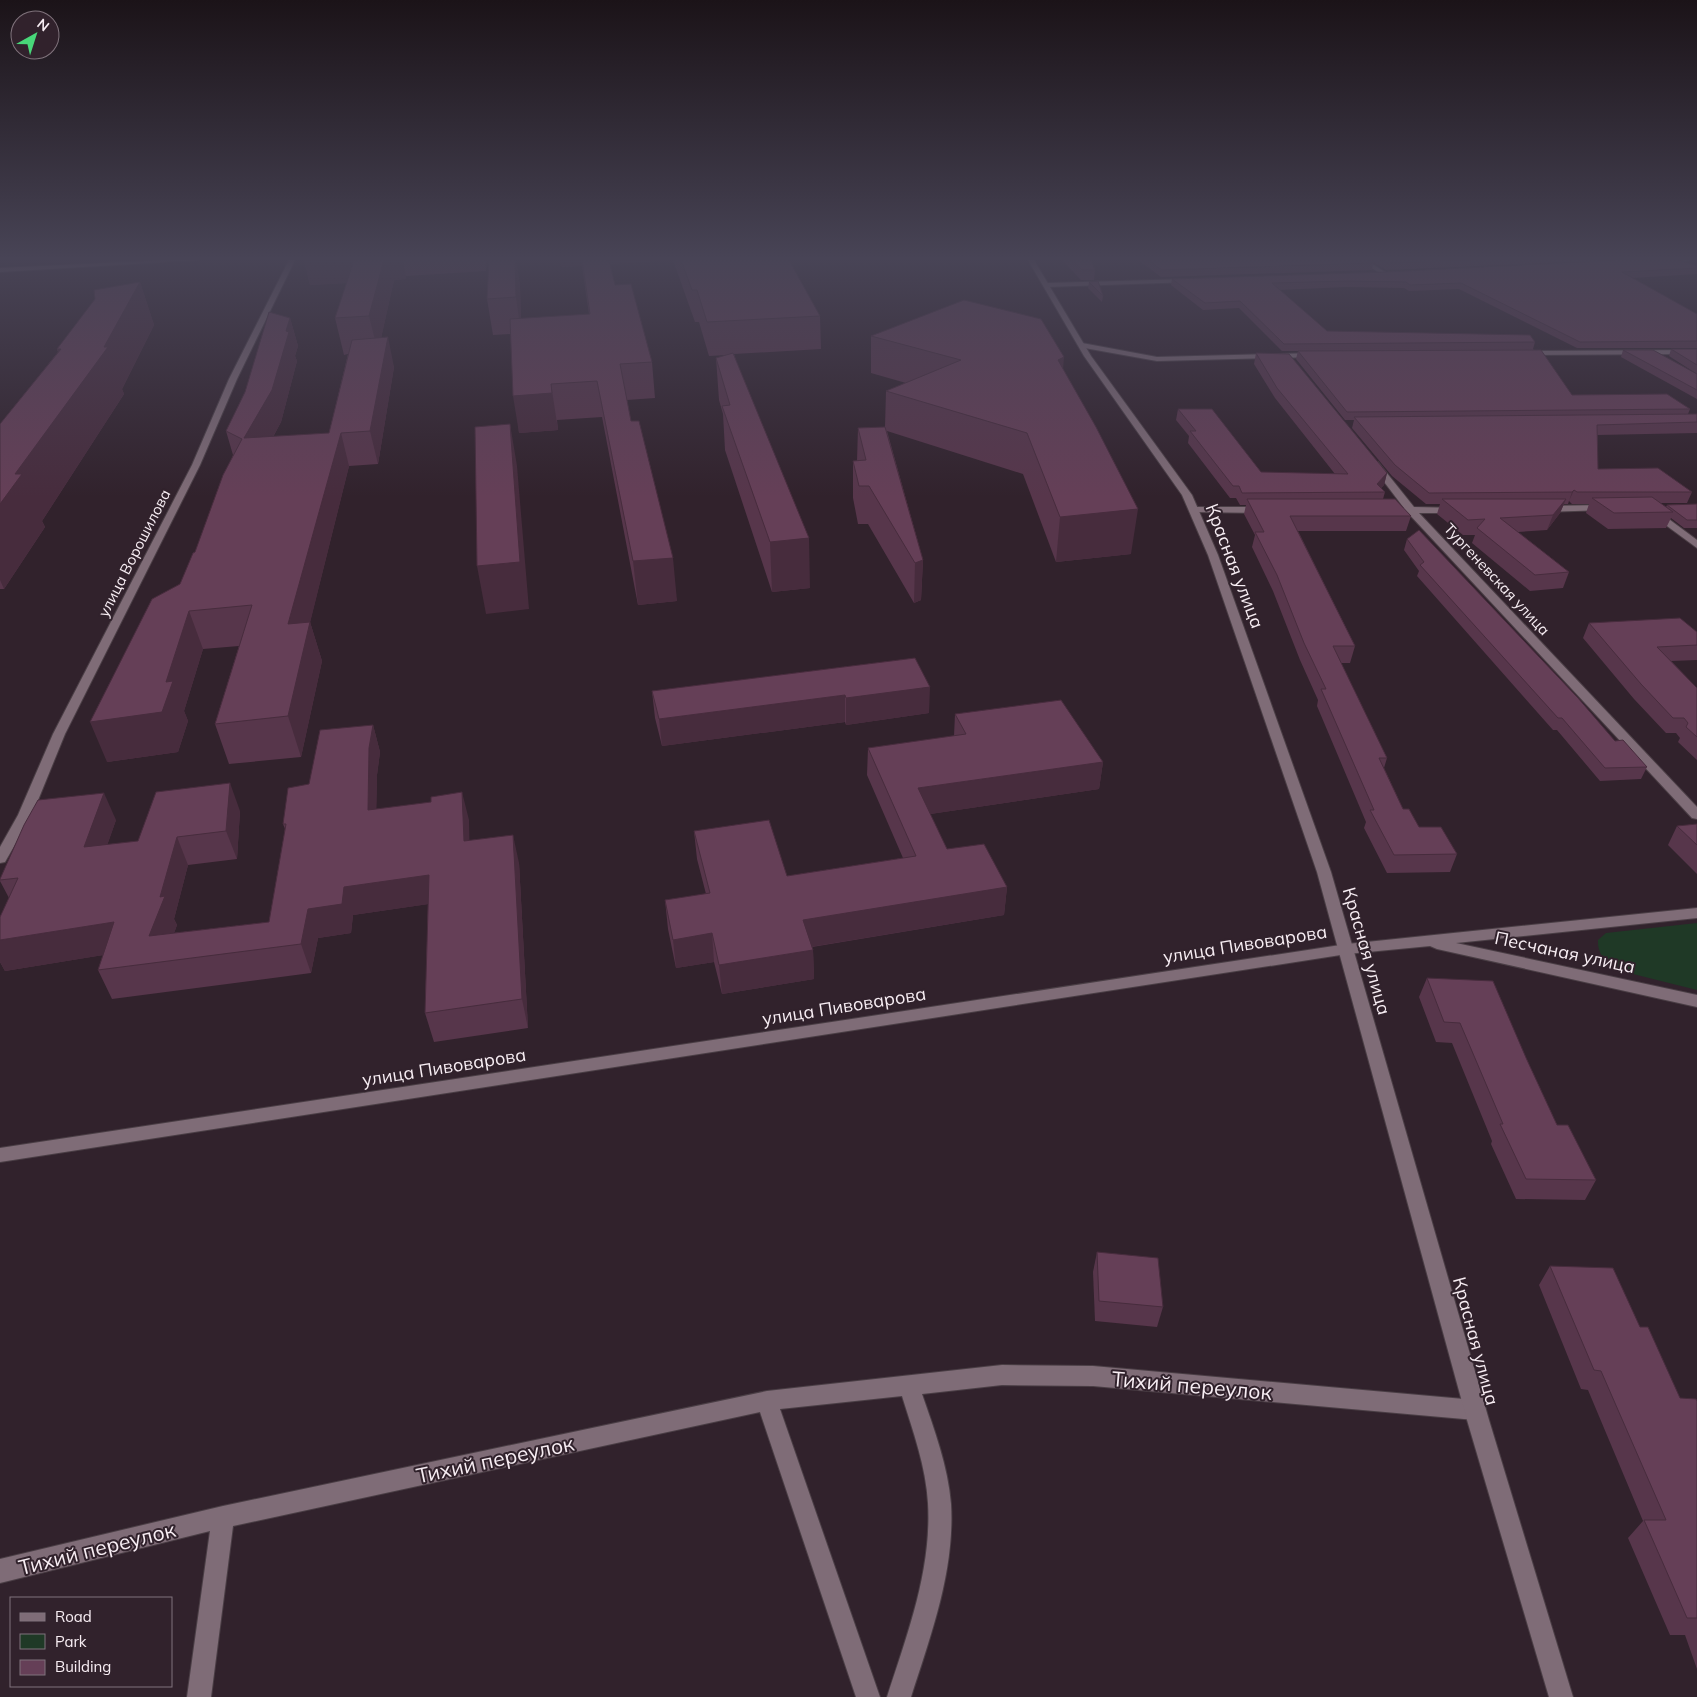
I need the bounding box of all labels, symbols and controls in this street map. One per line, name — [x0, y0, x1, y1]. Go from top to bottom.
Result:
north arrow — [10, 10, 60, 60]
text: N — [33, 15, 53, 35]
street label: улица Ворошилова — [94, 486, 174, 620]
street label: Красная улица — [1201, 500, 1269, 632]
street label: Тургеневская улица — [1440, 519, 1554, 639]
street label: Красная улица — [1338, 885, 1396, 1017]
street label: улица Пивоварова — [1161, 920, 1329, 968]
street label: Песчаная улица — [1493, 926, 1637, 978]
street label: улица Пивоварова — [760, 982, 928, 1030]
street label: улица Пивоварова — [360, 1043, 528, 1091]
street label: Красная улица — [1448, 1274, 1504, 1408]
street label: Тихий переулок — [1111, 1365, 1274, 1405]
street label: Тихий переулок — [414, 1429, 577, 1488]
street label: Тихий переулок — [16, 1516, 179, 1580]
legend — [10, 1597, 172, 1687]
text: Road — [55, 1607, 92, 1626]
text: Park — [55, 1632, 87, 1651]
text: Building — [55, 1657, 111, 1676]

